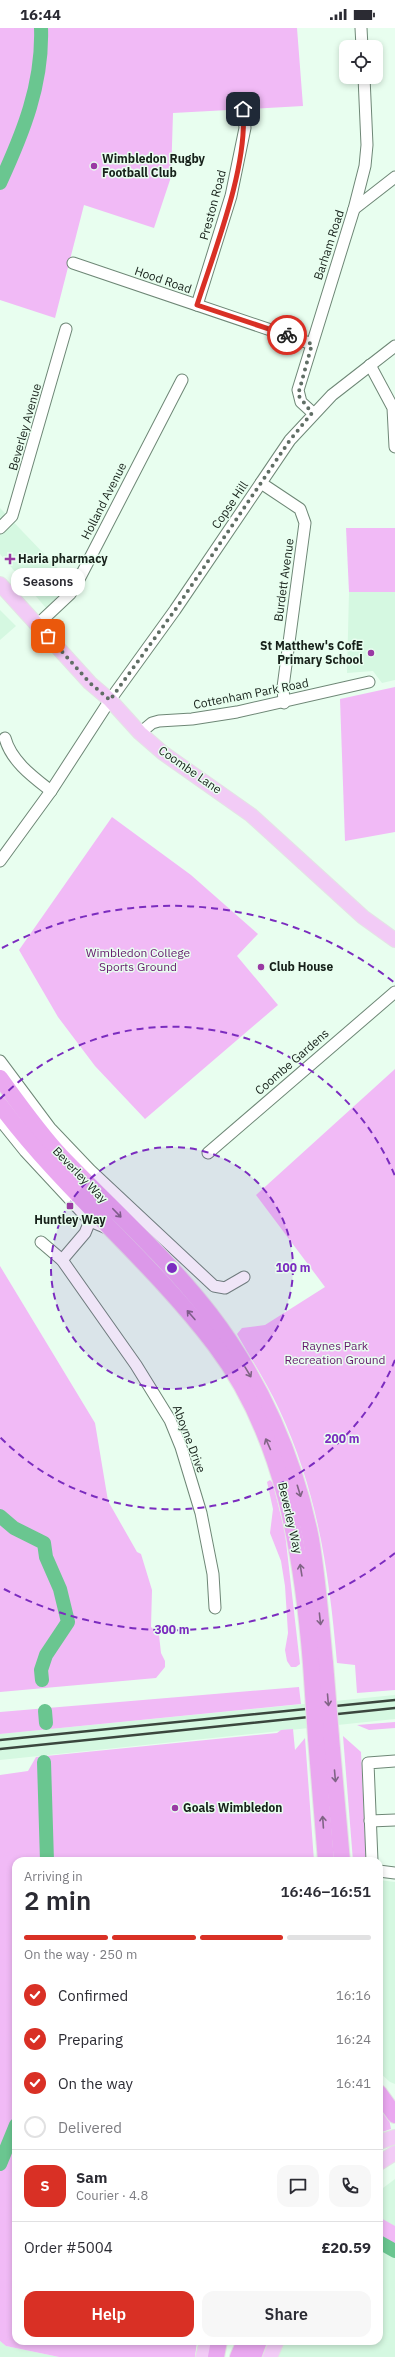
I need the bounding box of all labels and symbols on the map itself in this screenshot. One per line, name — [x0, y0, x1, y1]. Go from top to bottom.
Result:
pin — [226, 92, 260, 126]
place label: Wimbledon Rugby Football Club — [102, 151, 206, 180]
marker: Wimbledon Rugby Football Club — [89, 161, 99, 171]
street label: Preston Road — [196, 168, 229, 242]
street label: Barham Road — [310, 208, 347, 282]
street label: Hood Road — [133, 263, 194, 296]
courier — [267, 315, 307, 355]
street label: Beverley Avenue — [5, 381, 44, 472]
street label: Holland Avenue — [78, 459, 130, 542]
street label: Copse Hill — [208, 478, 251, 531]
street label: Burdett Avenue — [270, 537, 297, 622]
place label: Haria pharmacy — [18, 551, 108, 566]
marker: Haria pharmacy — [5, 554, 15, 564]
callout: Seasons — [11, 568, 85, 596]
pin — [31, 619, 65, 653]
place label: St Matthew's CofE Primary School — [260, 638, 363, 667]
marker: St Matthew's CofE Primary School — [366, 648, 376, 658]
street label: Cottenham Park Road — [192, 675, 310, 712]
street label: Coombe Lane — [156, 742, 225, 797]
park label: Wimbledon College Sports Ground — [86, 945, 191, 974]
place label: Club House — [269, 959, 333, 974]
marker: Club House — [256, 962, 266, 972]
street label: Coombe Gardens — [252, 1025, 332, 1098]
street label: Beverley Way — [50, 1143, 111, 1206]
marker: Huntley Way — [65, 1201, 75, 1211]
one-way arrow — [112, 1208, 122, 1218]
place label: Huntley Way — [34, 1212, 106, 1227]
text: 100 m — [275, 1260, 311, 1275]
centre of rings — [165, 1261, 179, 1275]
one-way arrow — [186, 1310, 195, 1321]
park label: Raynes Park Recreation Ground — [284, 1338, 386, 1367]
one-way arrow — [244, 1366, 252, 1378]
street label: Aboyne Drive — [170, 1403, 209, 1475]
text: 200 m — [324, 1431, 360, 1446]
one-way arrow — [264, 1439, 271, 1451]
street label: Beverley Way — [275, 1481, 306, 1555]
one-way arrow — [295, 1485, 303, 1497]
one-way arrow — [297, 1563, 305, 1576]
one-way arrow — [317, 1612, 324, 1625]
text: 300 m — [154, 1622, 190, 1637]
one-way arrow — [325, 1693, 332, 1706]
one-way arrow — [331, 1769, 338, 1782]
place label: Goals Wimbledon — [183, 1800, 282, 1815]
marker: Goals Wimbledon — [170, 1803, 180, 1813]
one-way arrow — [319, 1816, 326, 1829]

